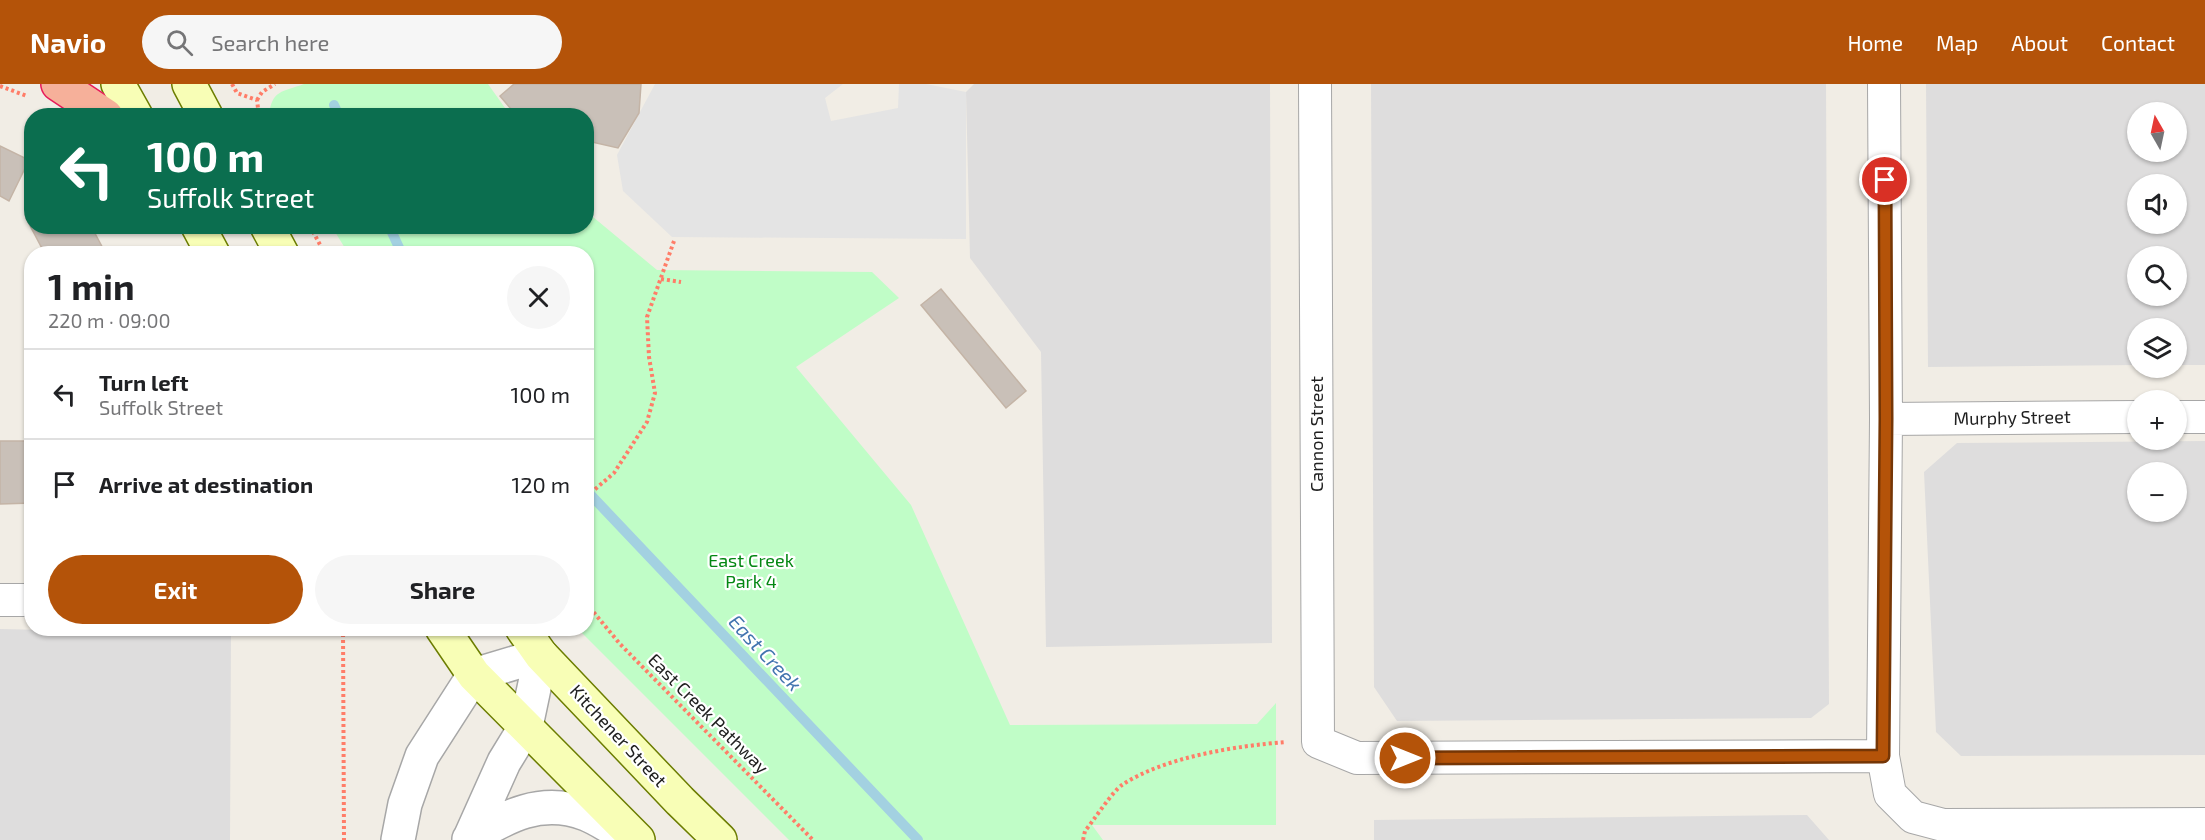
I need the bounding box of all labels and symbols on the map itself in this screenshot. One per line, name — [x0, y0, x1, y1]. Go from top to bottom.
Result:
north arrow — [2127, 102, 2187, 162]
pin — [1859, 154, 1910, 205]
street label: Cannon Street — [1305, 376, 1327, 492]
street label: Murphy Street — [1953, 405, 2071, 429]
park label: East Creek Park 4 — [708, 549, 794, 592]
water label: East Creek — [724, 609, 807, 695]
street label: East Creek Pathway — [644, 648, 774, 778]
street label: Kitchener Street — [566, 680, 672, 791]
position arrow — [1373, 726, 1437, 790]

